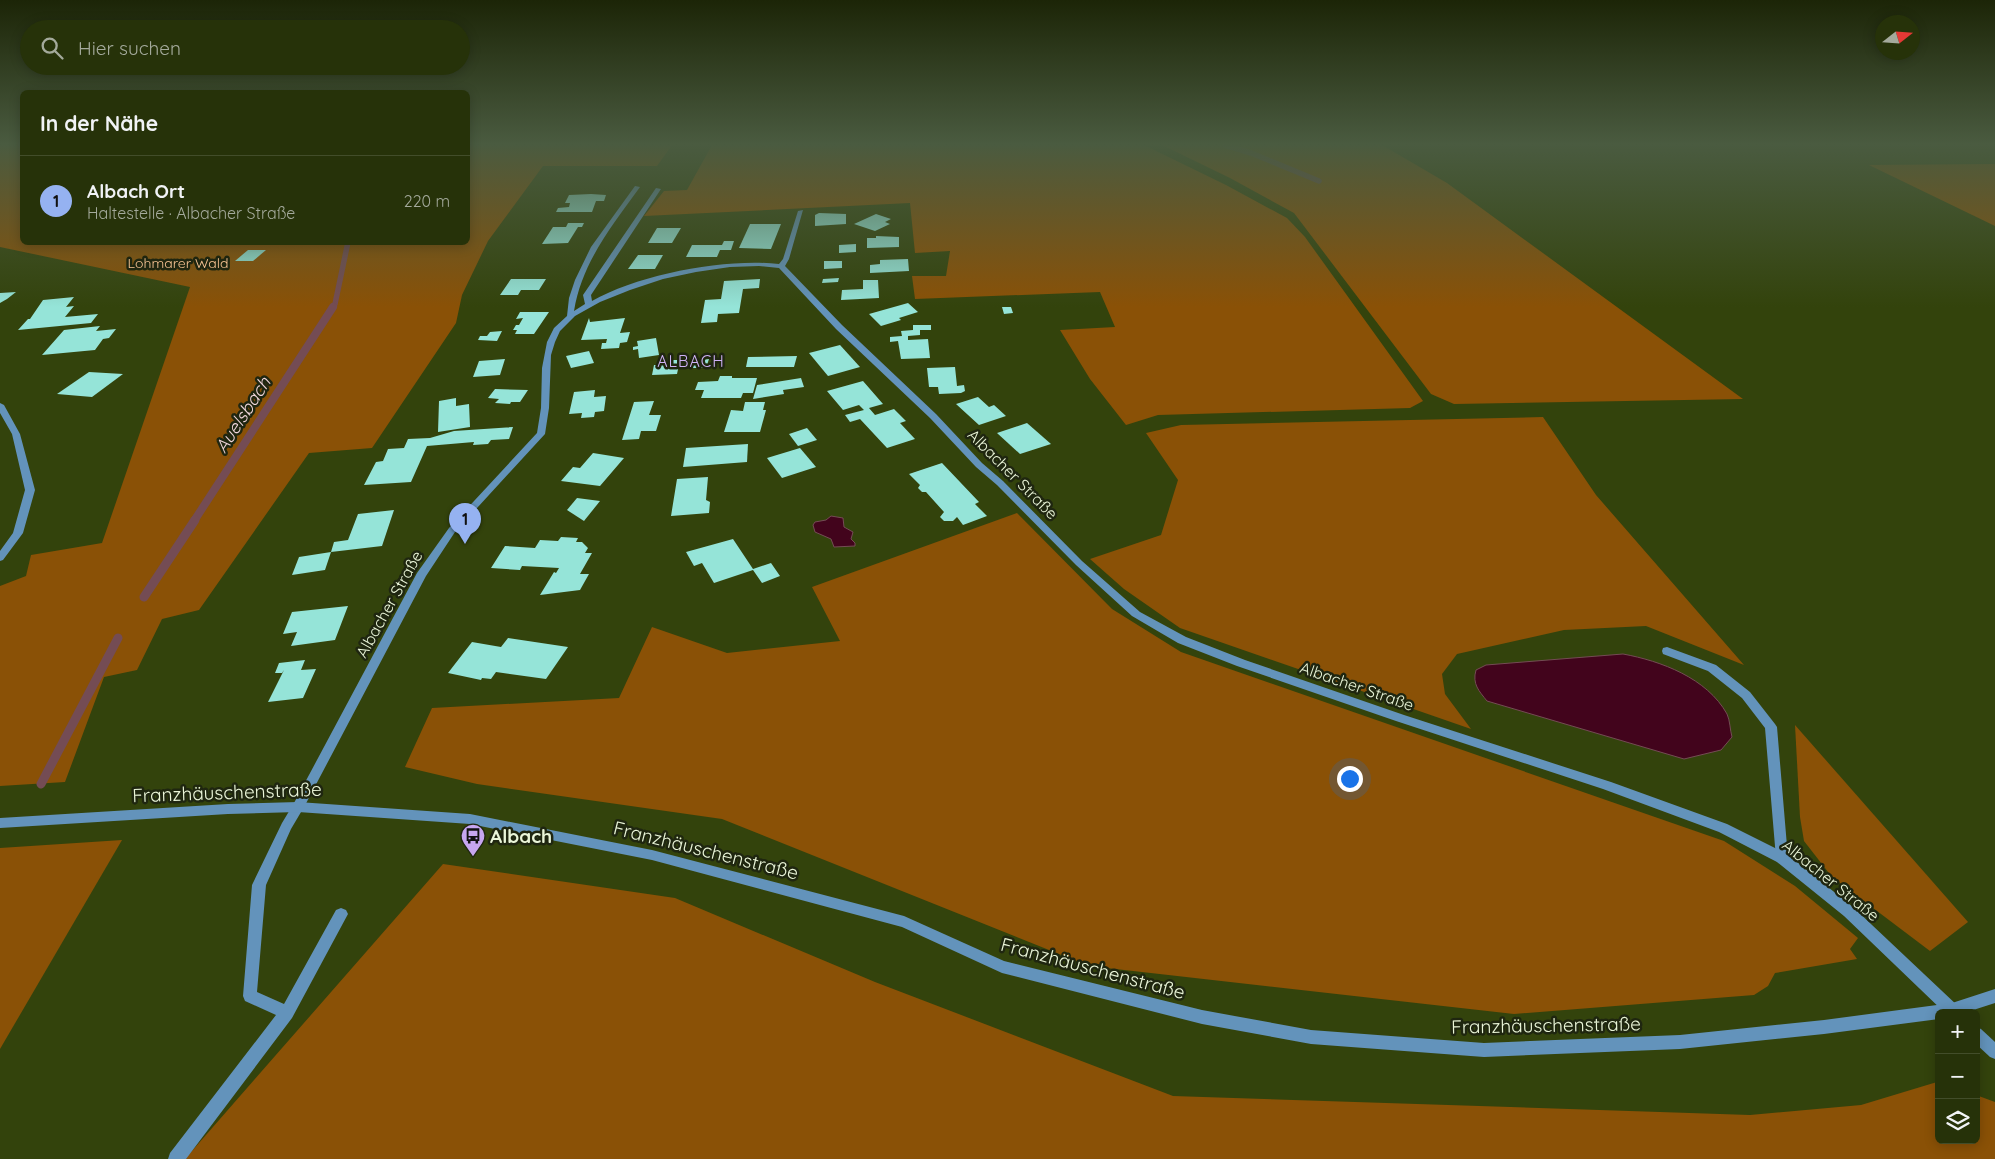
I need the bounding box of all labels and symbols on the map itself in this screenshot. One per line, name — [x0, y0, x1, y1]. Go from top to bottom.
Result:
north arrow — [1875, 15, 1920, 60]
park label: Lohmarer Wald — [128, 254, 228, 272]
district label: ALBACH — [657, 351, 725, 371]
water label: Auelsbach — [210, 372, 276, 457]
street label: Albacher Straße — [964, 425, 1062, 523]
pin: 1 — [449, 503, 481, 544]
street label: Albacher Straße — [351, 547, 427, 661]
street label: Albacher Straße — [1297, 657, 1417, 715]
your location — [1337, 766, 1363, 792]
street label: Franzhäuschenstraße — [132, 777, 322, 807]
street label: Franzhäuschenstraße — [611, 815, 801, 885]
bus stop icon: Albach — [460, 823, 486, 857]
place label: Albach — [490, 824, 552, 848]
street label: Albacher Straße — [1778, 835, 1884, 925]
street label: Franzhäuschenstraße — [998, 932, 1188, 1004]
street label: Franzhäuschenstraße — [1451, 1011, 1641, 1039]

